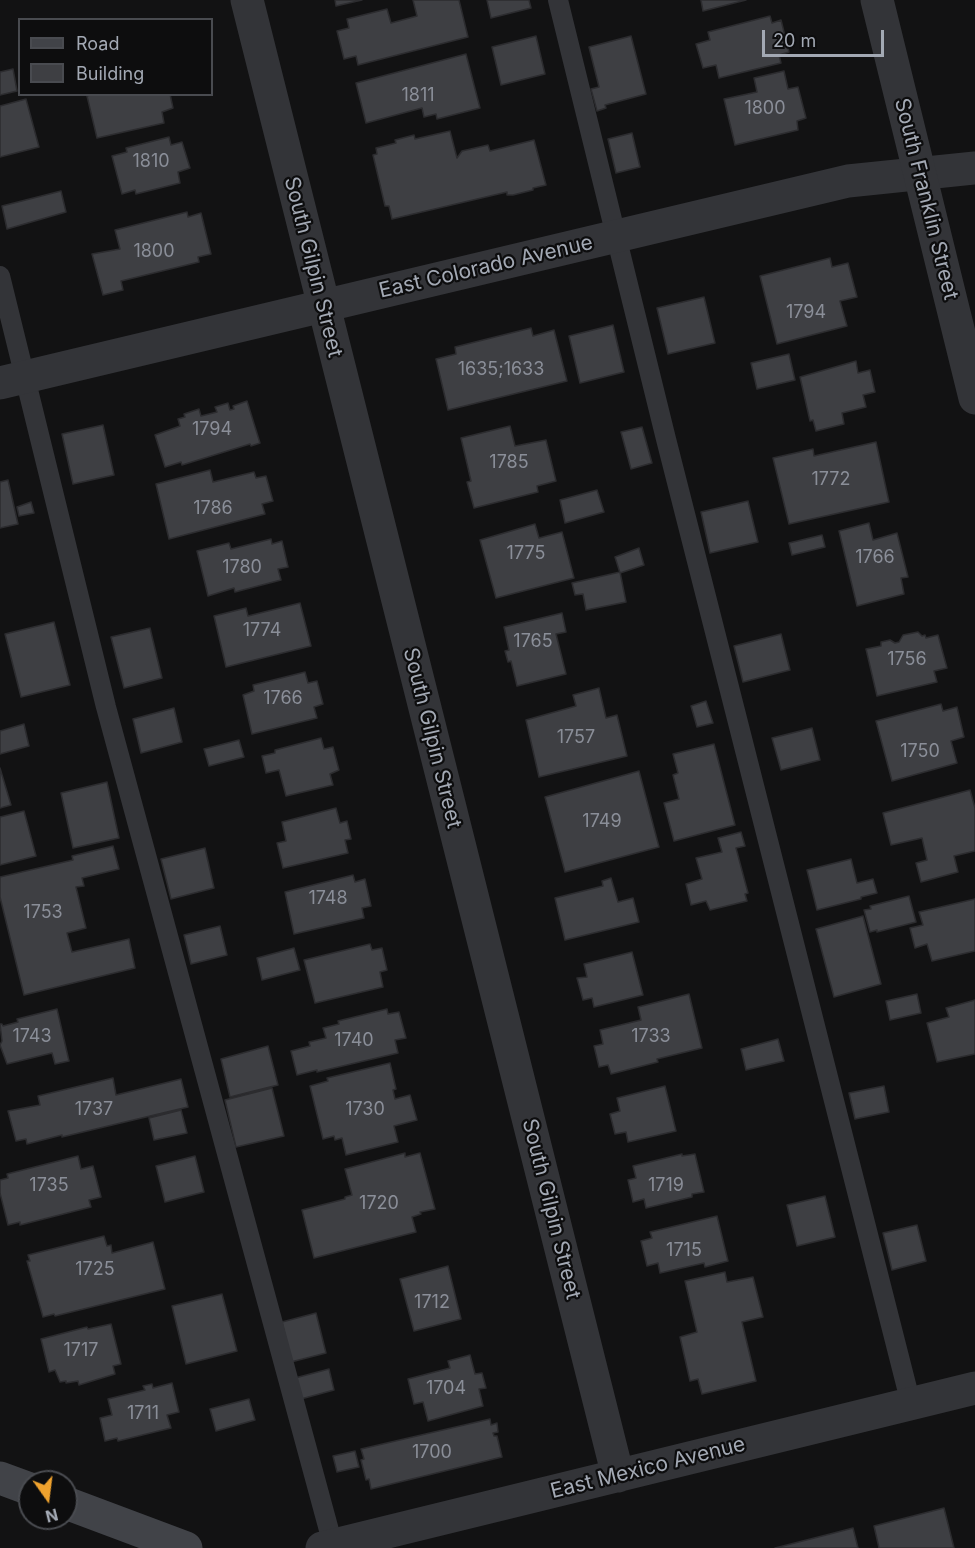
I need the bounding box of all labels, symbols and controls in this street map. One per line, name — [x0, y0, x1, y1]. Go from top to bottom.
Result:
legend — [18, 18, 213, 96]
scale bar — [765, 18, 886, 56]
text: 20 m — [773, 30, 816, 51]
text: Road — [76, 33, 119, 54]
text: Building — [76, 63, 144, 84]
house number: 1811 — [401, 85, 435, 107]
street label: South Franklin Street — [889, 96, 963, 302]
house number: 1800 — [744, 98, 786, 120]
house number: 1810 — [132, 151, 170, 173]
street label: South Gilpin Street — [278, 174, 348, 360]
street label: East Colorado Avenue — [377, 230, 595, 304]
house number: 1800 — [133, 241, 175, 263]
house number: 1794 — [786, 302, 826, 324]
house number: 1635;1633 — [458, 359, 544, 381]
house number: 1794 — [192, 419, 232, 441]
house number: 1785 — [489, 452, 529, 474]
house number: 1772 — [811, 469, 851, 491]
house number: 1786 — [193, 498, 233, 520]
house number: 1775 — [507, 543, 545, 565]
house number: 1766 — [855, 547, 895, 569]
house number: 1780 — [222, 557, 262, 579]
house number: 1774 — [243, 620, 281, 642]
house number: 1765 — [513, 631, 553, 653]
street label: South Gilpin Street — [397, 645, 467, 831]
house number: 1756 — [887, 649, 927, 671]
house number: 1766 — [263, 688, 303, 710]
house number: 1757 — [557, 727, 595, 749]
house number: 1750 — [900, 741, 940, 763]
house number: 1749 — [582, 811, 622, 833]
house number: 1748 — [308, 888, 348, 910]
house number: 1753 — [23, 902, 63, 924]
house number: 1743 — [12, 1026, 52, 1048]
house number: 1733 — [631, 1026, 671, 1048]
house number: 1740 — [334, 1030, 374, 1052]
house number: 1737 — [75, 1099, 113, 1121]
house number: 1730 — [345, 1099, 385, 1121]
street label: South Gilpin Street — [516, 1116, 586, 1302]
house number: 1735 — [29, 1175, 69, 1197]
house number: 1719 — [648, 1175, 684, 1197]
house number: 1720 — [359, 1193, 399, 1215]
house number: 1715 — [666, 1240, 702, 1262]
house number: 1725 — [75, 1259, 115, 1281]
house number: 1712 — [414, 1292, 450, 1314]
house number: 1717 — [63, 1340, 99, 1362]
house number: 1704 — [426, 1378, 466, 1400]
house number: 1711 — [127, 1403, 159, 1425]
street label: East Mexico Avenue — [548, 1432, 748, 1504]
house number: 1700 — [412, 1442, 452, 1464]
north arrow — [18, 1470, 78, 1530]
text: N — [44, 1504, 60, 1527]

